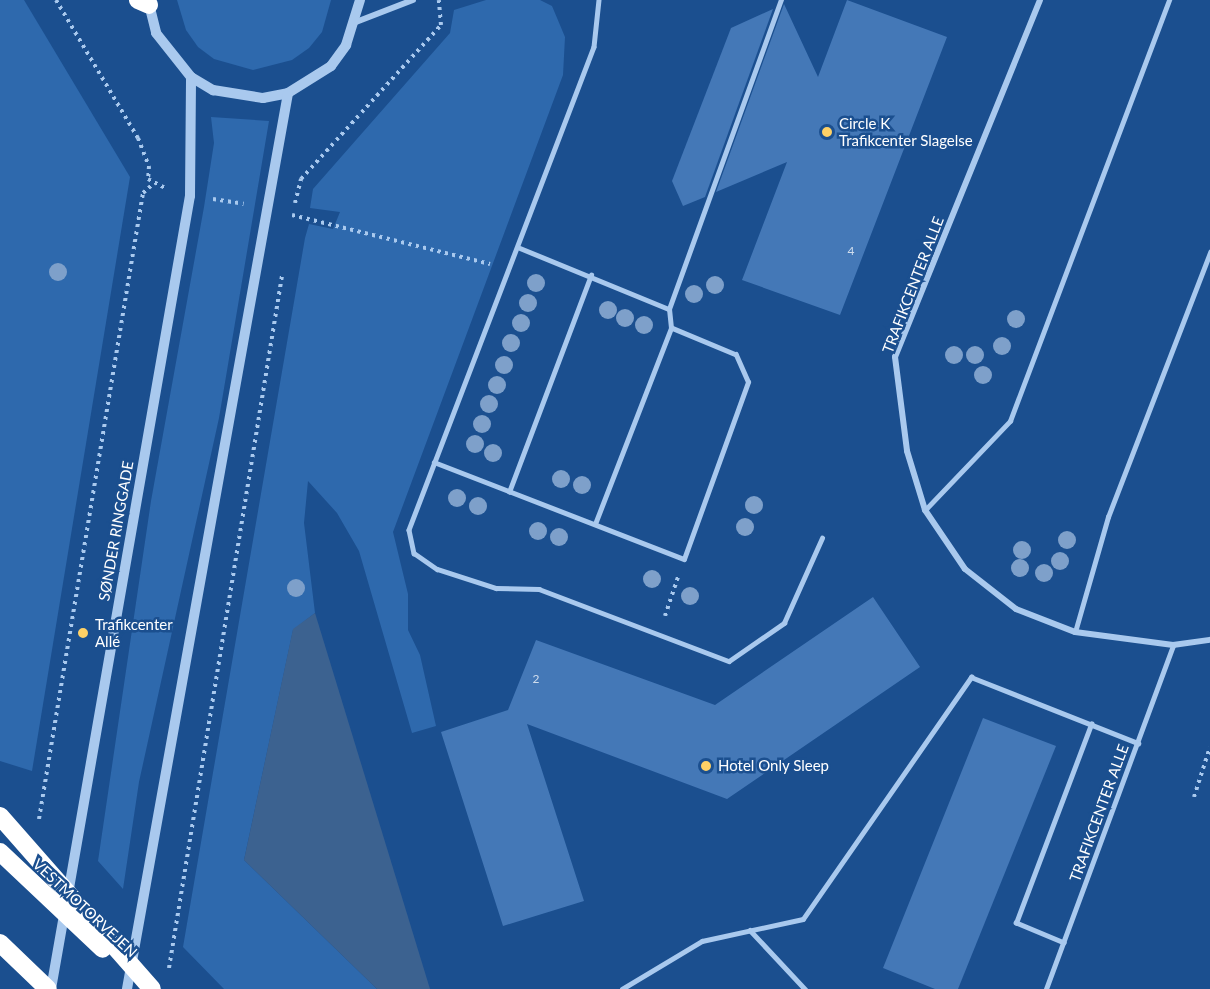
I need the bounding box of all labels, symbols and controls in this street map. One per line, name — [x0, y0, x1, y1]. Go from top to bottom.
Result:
place label: Circle K Trafikcenter Slagelse — [839, 114, 973, 149]
marker: Circle K Trafikcenter Slagelse — [820, 125, 834, 139]
street label: TRAFIKCENTER ALLE — [879, 214, 947, 356]
house number: 4 — [848, 244, 854, 258]
street label: SØNDER RINGGADE — [95, 460, 137, 602]
place label: Trafikcenter Allé — [95, 615, 173, 650]
marker: Trafikcenter Allé — [76, 626, 90, 640]
house number: 2 — [533, 672, 539, 686]
street label: TRAFIKCENTER ALLE — [1066, 742, 1132, 884]
place label: Hotel Only Sleep — [718, 757, 829, 775]
marker: Hotel Only Sleep — [699, 759, 713, 773]
street label: VESTMOTORVEJEN — [29, 855, 141, 961]

